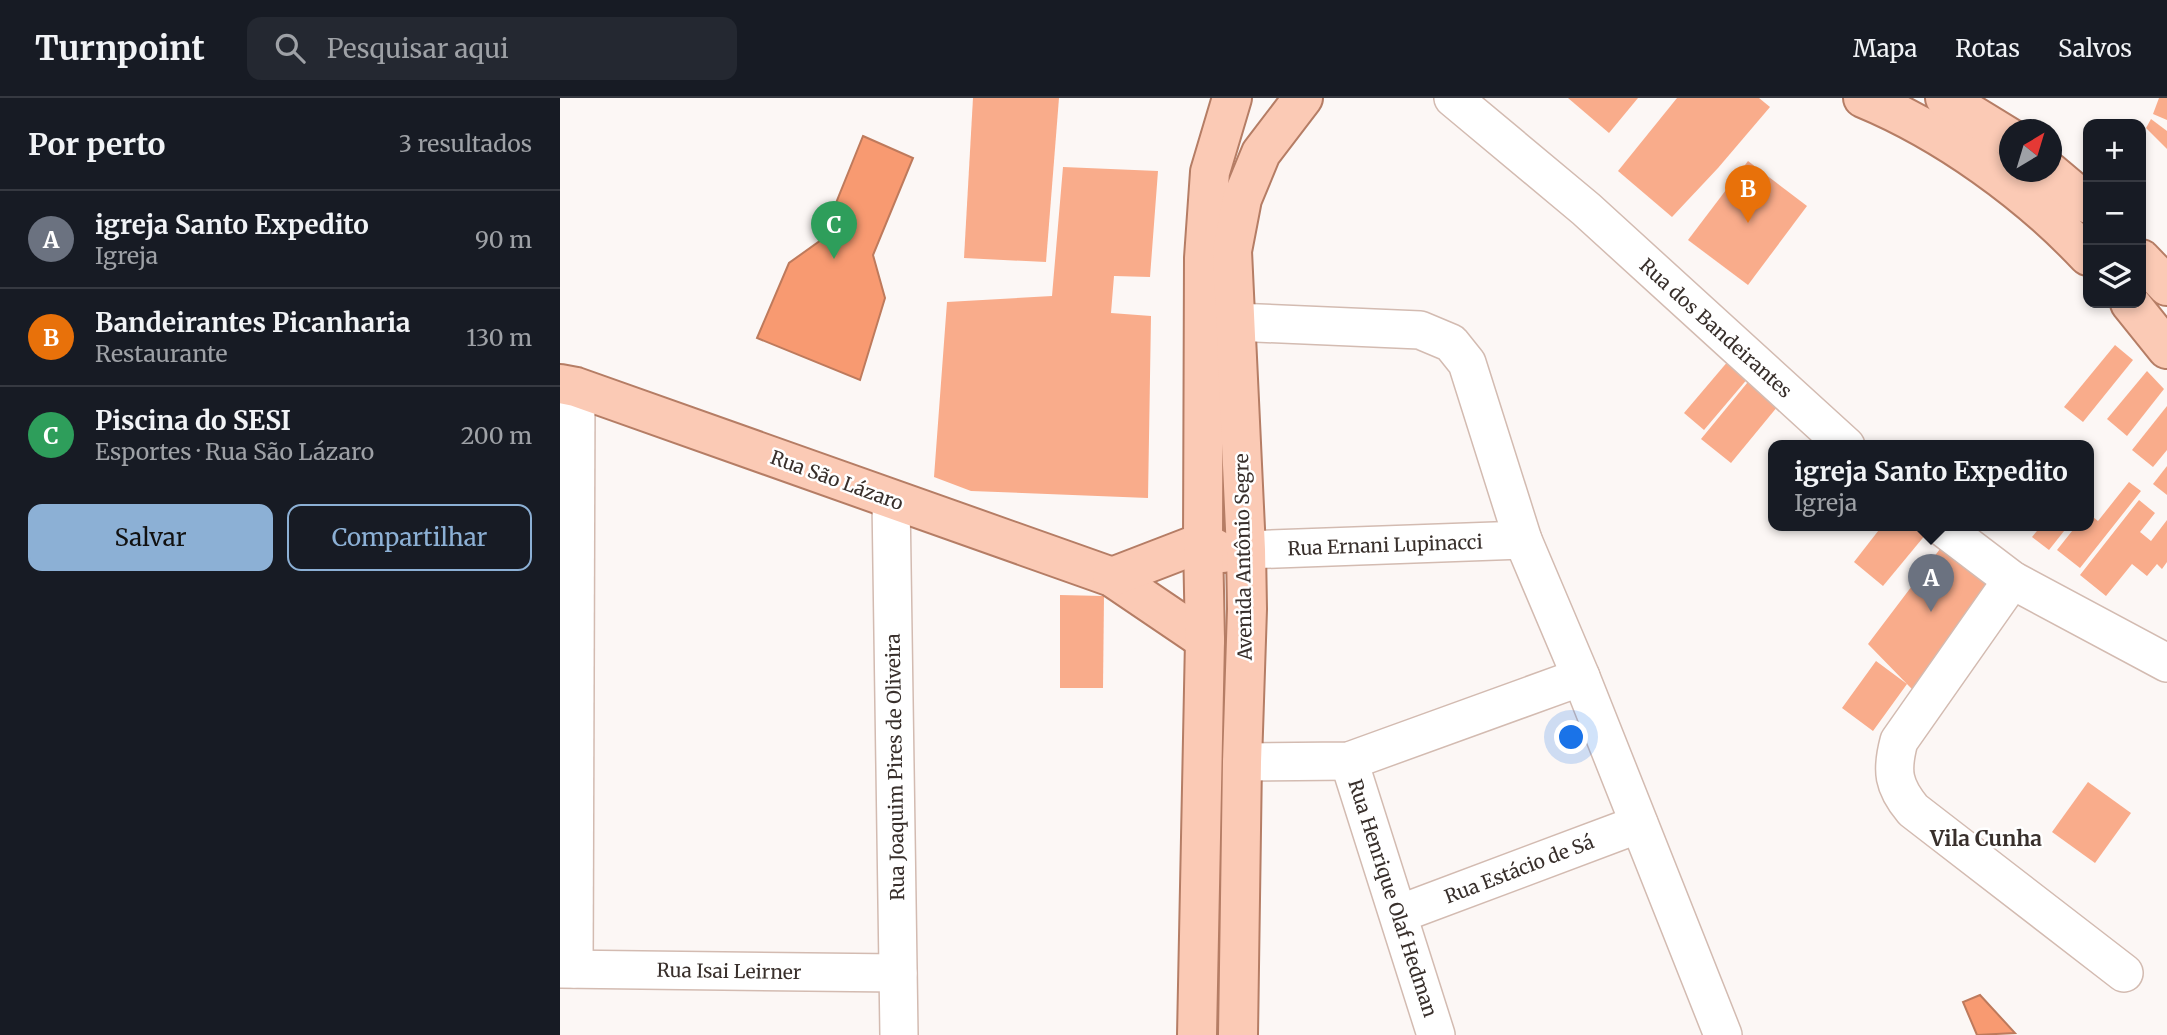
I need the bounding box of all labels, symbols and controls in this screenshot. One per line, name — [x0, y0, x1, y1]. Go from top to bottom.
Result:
search box — [247, 17, 737, 80]
text: Turnpoint — [35, 28, 205, 69]
icon: search — [271, 29, 309, 67]
text: Pesquisar aqui — [327, 32, 509, 65]
text: Mapa — [1853, 33, 1917, 64]
text: Rotas — [1955, 33, 2020, 64]
text: Salvos — [2058, 33, 2132, 64]
north arrow — [1999, 119, 2062, 182]
map controls — [2083, 119, 2146, 308]
button: + — [2083, 119, 2146, 182]
text: Por perto — [28, 125, 166, 163]
text: 3 resultados — [399, 129, 532, 158]
pin: B — [1725, 165, 1771, 223]
button: − — [2083, 182, 2146, 245]
pin: C — [811, 201, 857, 259]
text: igreja Santo Expedito — [95, 208, 369, 241]
text: A — [43, 225, 59, 254]
text: 90 m — [475, 225, 532, 254]
text: Igreja — [95, 241, 158, 270]
button: layers — [2083, 245, 2146, 308]
street label: Rua dos Bandeirantes — [1635, 253, 1797, 403]
text: Bandeirantes Picanharia — [95, 306, 411, 339]
text: B — [43, 323, 59, 352]
text: 130 m — [466, 323, 532, 352]
text: Restaurante — [95, 339, 228, 368]
text: Piscina do SESI — [95, 404, 291, 437]
text: C — [43, 421, 59, 450]
text: 200 m — [461, 421, 532, 450]
text: Esportes · Rua São Lázaro — [95, 437, 374, 466]
popup — [1768, 440, 2094, 531]
street label: Rua São Lázaro — [767, 445, 907, 515]
street label: Avenida Antônio Segre — [1229, 453, 1257, 662]
text: igreja Santo Expedito — [1794, 455, 2068, 488]
text: Igreja — [1794, 488, 1857, 517]
button: Salvar — [28, 504, 273, 571]
button: Compartilhar — [287, 504, 532, 571]
street label: Rua Ernani Lupinacci — [1287, 530, 1483, 560]
pin: A — [1908, 554, 1954, 612]
street label: Rua Joaquim Pires de Oliveira — [881, 633, 909, 901]
your location — [1554, 720, 1588, 754]
street label: Rua Henrique Olaf Hedman — [1343, 776, 1443, 1020]
district label: Vila Cunha — [1929, 825, 2042, 852]
street label: Rua Estácio de Sá — [1441, 829, 1597, 909]
street label: Rua Isai Leirner — [656, 958, 802, 984]

